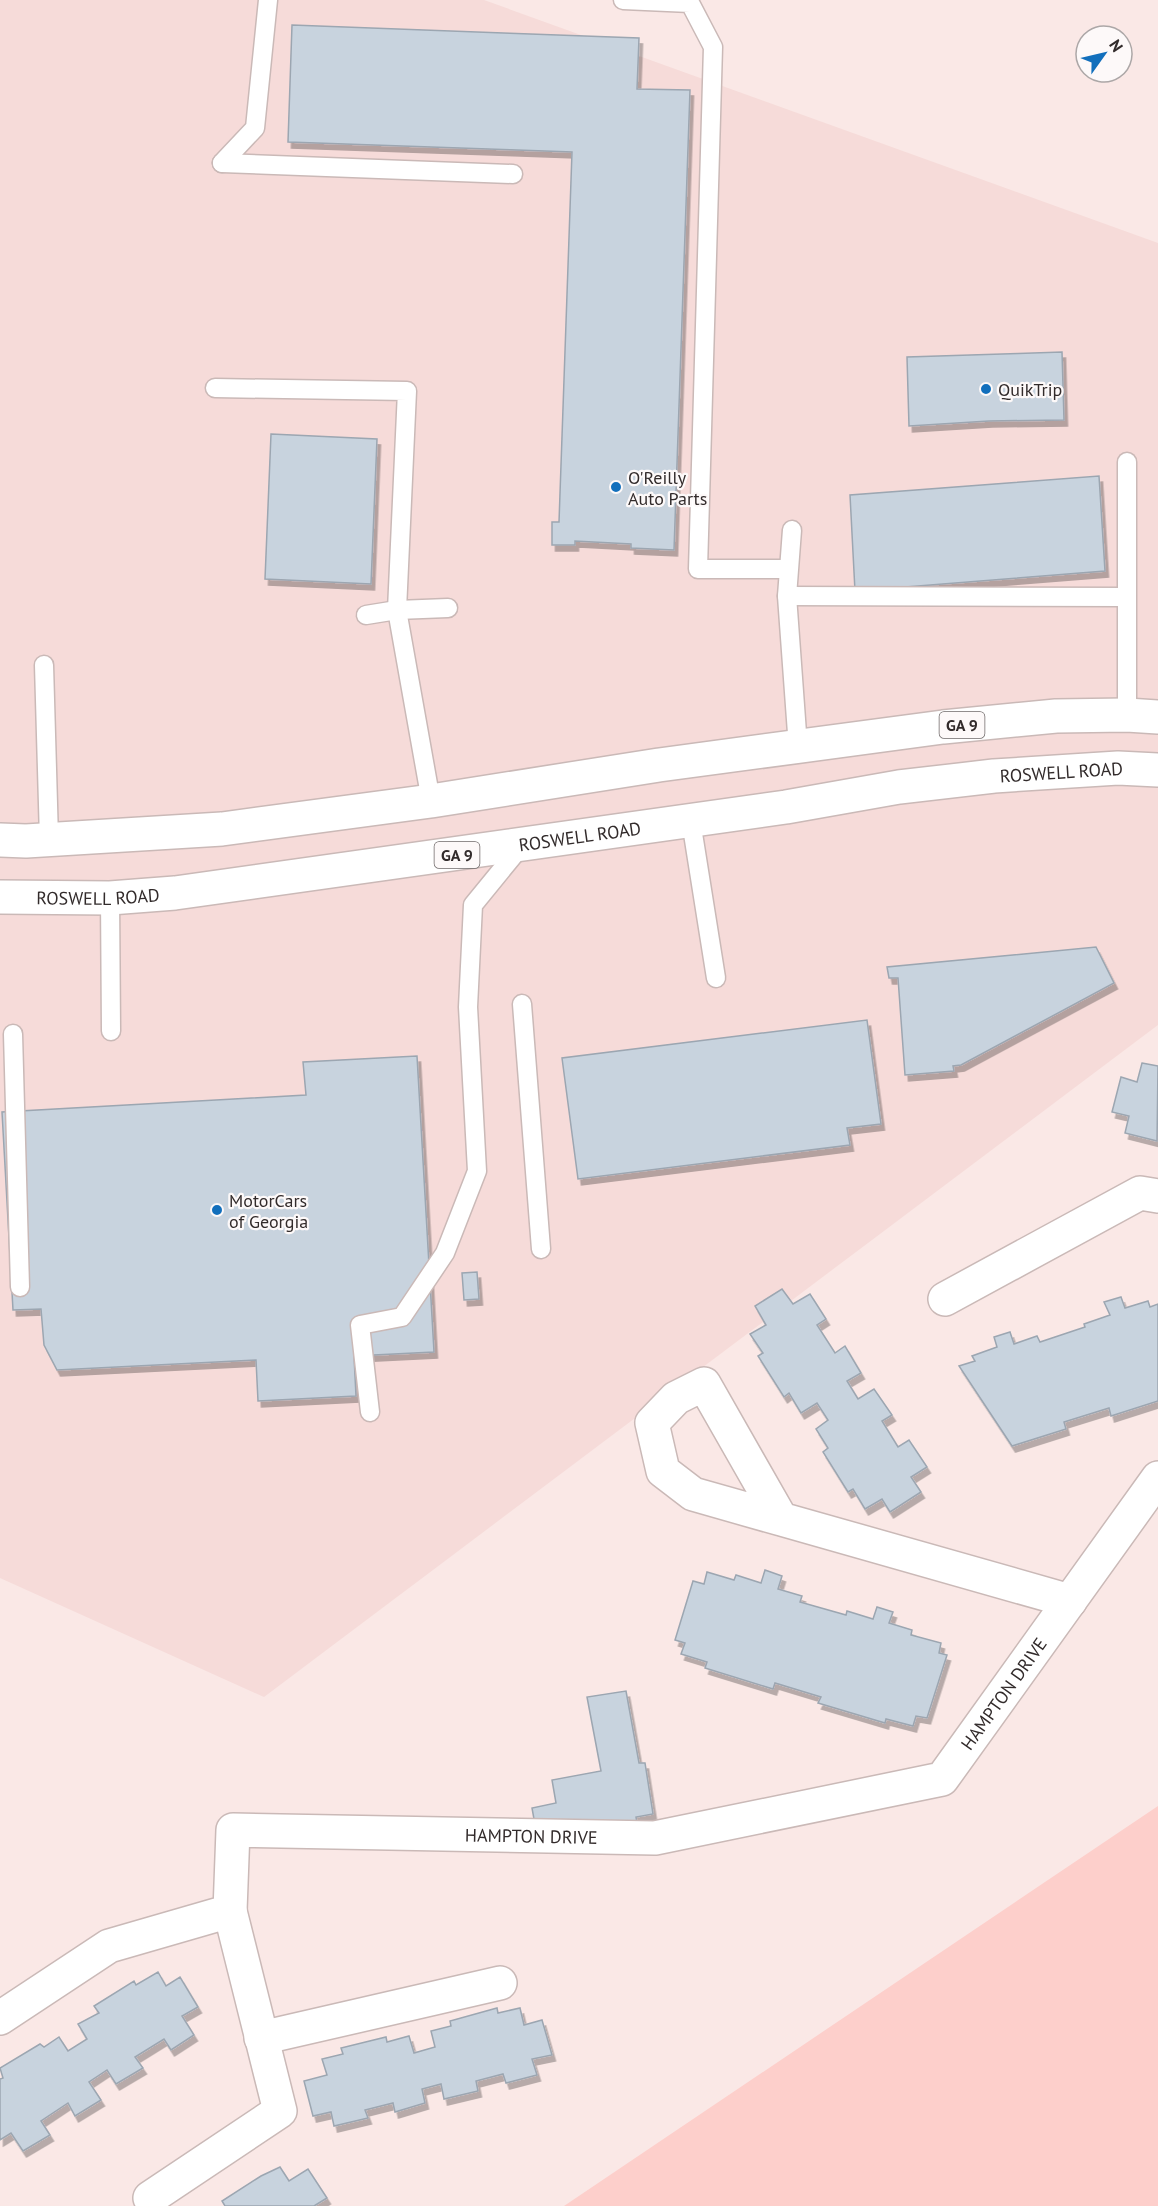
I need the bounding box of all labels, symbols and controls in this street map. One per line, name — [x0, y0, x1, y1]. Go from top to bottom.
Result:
north arrow — [1074, 24, 1134, 84]
text: N — [1105, 36, 1128, 56]
place label: QuikTrip — [998, 378, 1062, 401]
marker: QuikTrip — [979, 382, 993, 396]
place label: O'Reilly Auto Parts — [628, 466, 707, 510]
marker: O'Reilly Auto Parts — [609, 480, 623, 494]
road number: GA 9 — [940, 712, 984, 738]
street label: ROSWELL ROAD — [999, 756, 1123, 787]
street label: ROSWELL ROAD — [517, 816, 642, 856]
road number: GA 9 — [434, 842, 480, 868]
street label: ROSWELL ROAD — [36, 883, 160, 910]
place label: MotorCars of Georgia — [229, 1189, 308, 1233]
marker: MotorCars of Georgia — [210, 1203, 224, 1217]
street label: HAMPTON DRIVE — [955, 1633, 1051, 1754]
street label: HAMPTON DRIVE — [465, 1823, 598, 1848]

